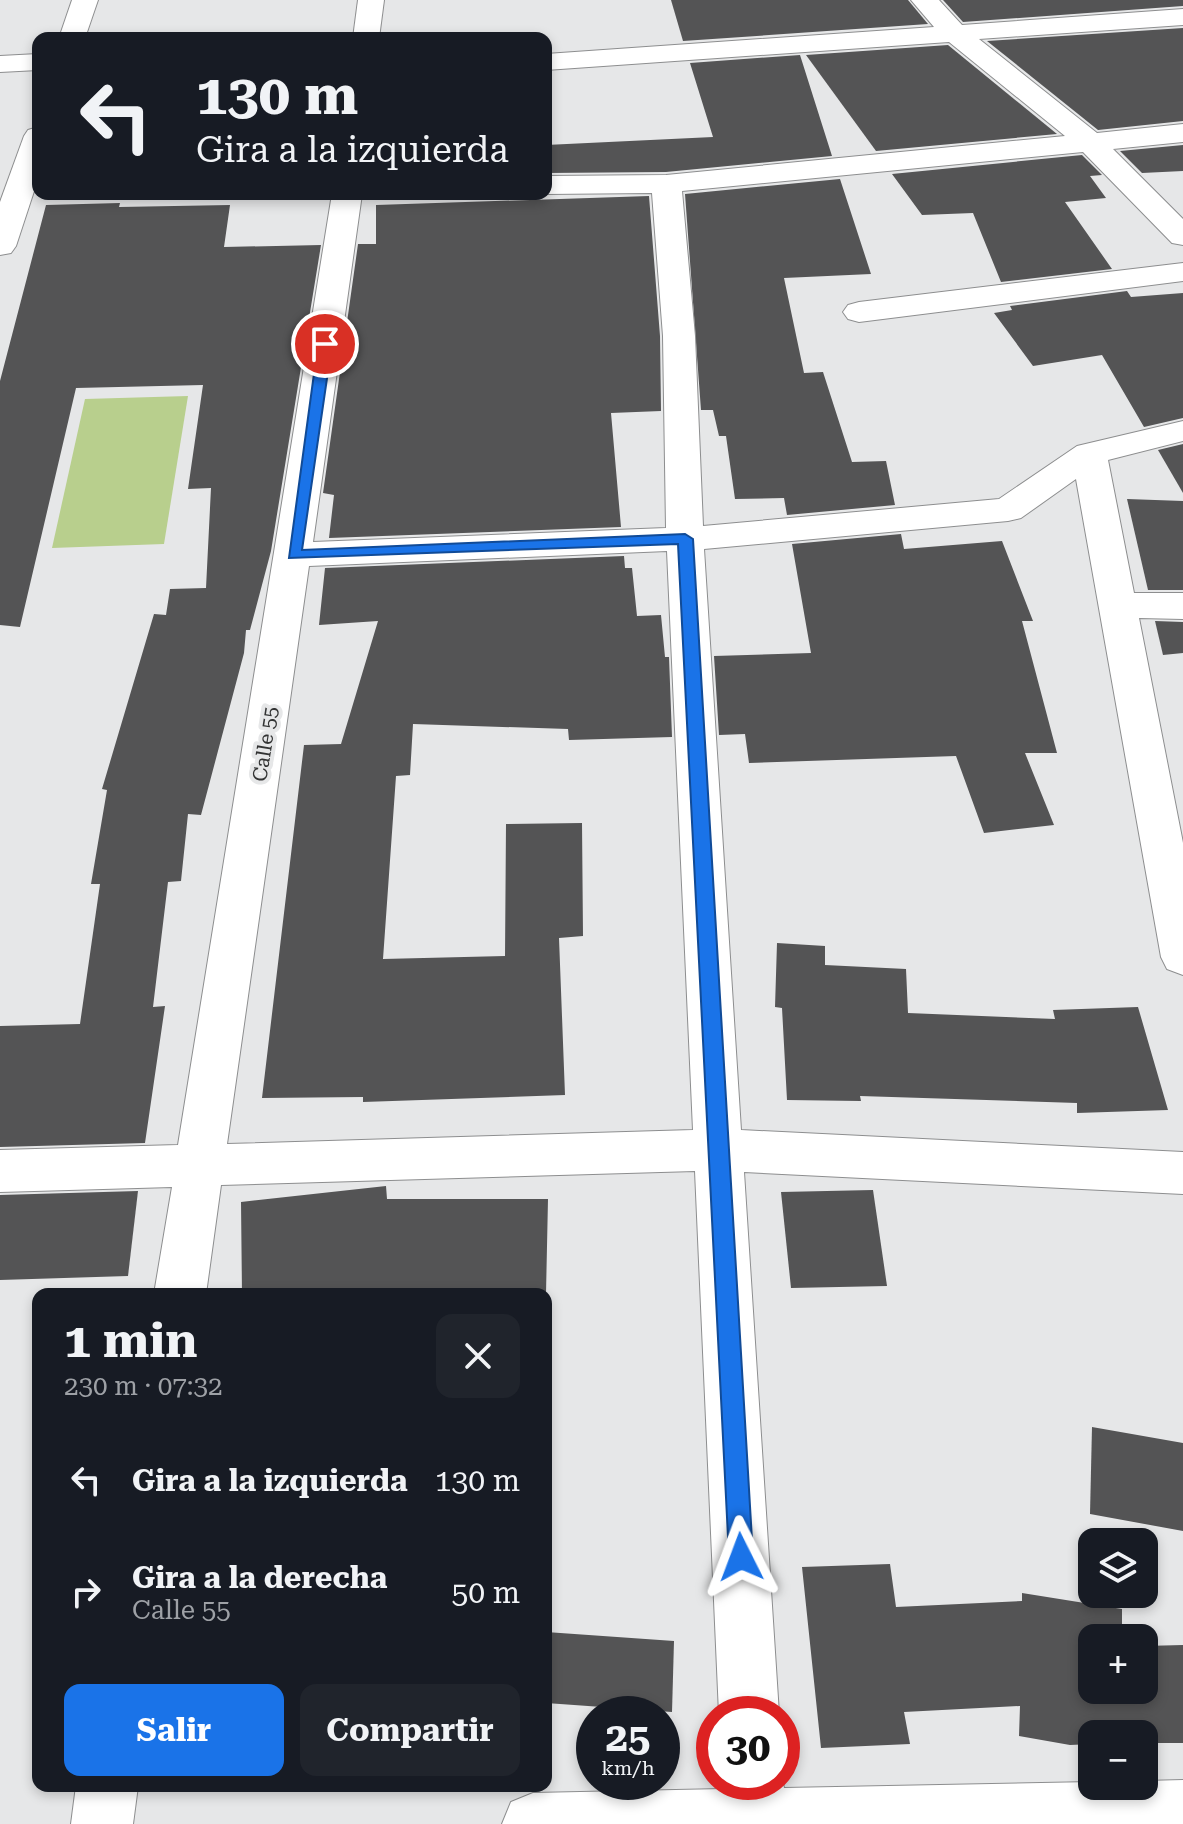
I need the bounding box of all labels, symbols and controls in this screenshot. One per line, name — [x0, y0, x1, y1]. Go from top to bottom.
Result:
text: 130 m — [196, 62, 358, 128]
icon: left — [64, 64, 168, 168]
text: Gira a la izquierda — [196, 129, 509, 171]
pin — [291, 310, 359, 378]
icon: arrive — [303, 322, 347, 366]
street label: Calle 55 — [247, 705, 283, 783]
text: 1 min — [64, 1313, 197, 1369]
button: close — [436, 1314, 520, 1398]
text: 230 m · 07:32 — [64, 1371, 223, 1401]
icon: left — [64, 1458, 108, 1502]
text: Gira a la izquierda — [132, 1463, 408, 1498]
text: 130 m — [435, 1463, 520, 1498]
position arrow — [699, 1515, 783, 1599]
map controls — [1078, 1528, 1158, 1800]
button: layers — [1078, 1528, 1158, 1608]
text: Gira a la derecha — [132, 1560, 387, 1595]
icon: right — [64, 1570, 108, 1614]
text: 50 m — [451, 1575, 520, 1610]
text: Calle 55 — [132, 1595, 231, 1625]
button: + — [1078, 1624, 1158, 1704]
button: Salir — [64, 1684, 284, 1776]
button: Compartir — [300, 1684, 520, 1776]
speed limit sign: 30 — [696, 1696, 800, 1800]
text: 25 — [606, 1714, 650, 1761]
button: − — [1078, 1720, 1158, 1800]
text: km/h — [601, 1756, 655, 1780]

